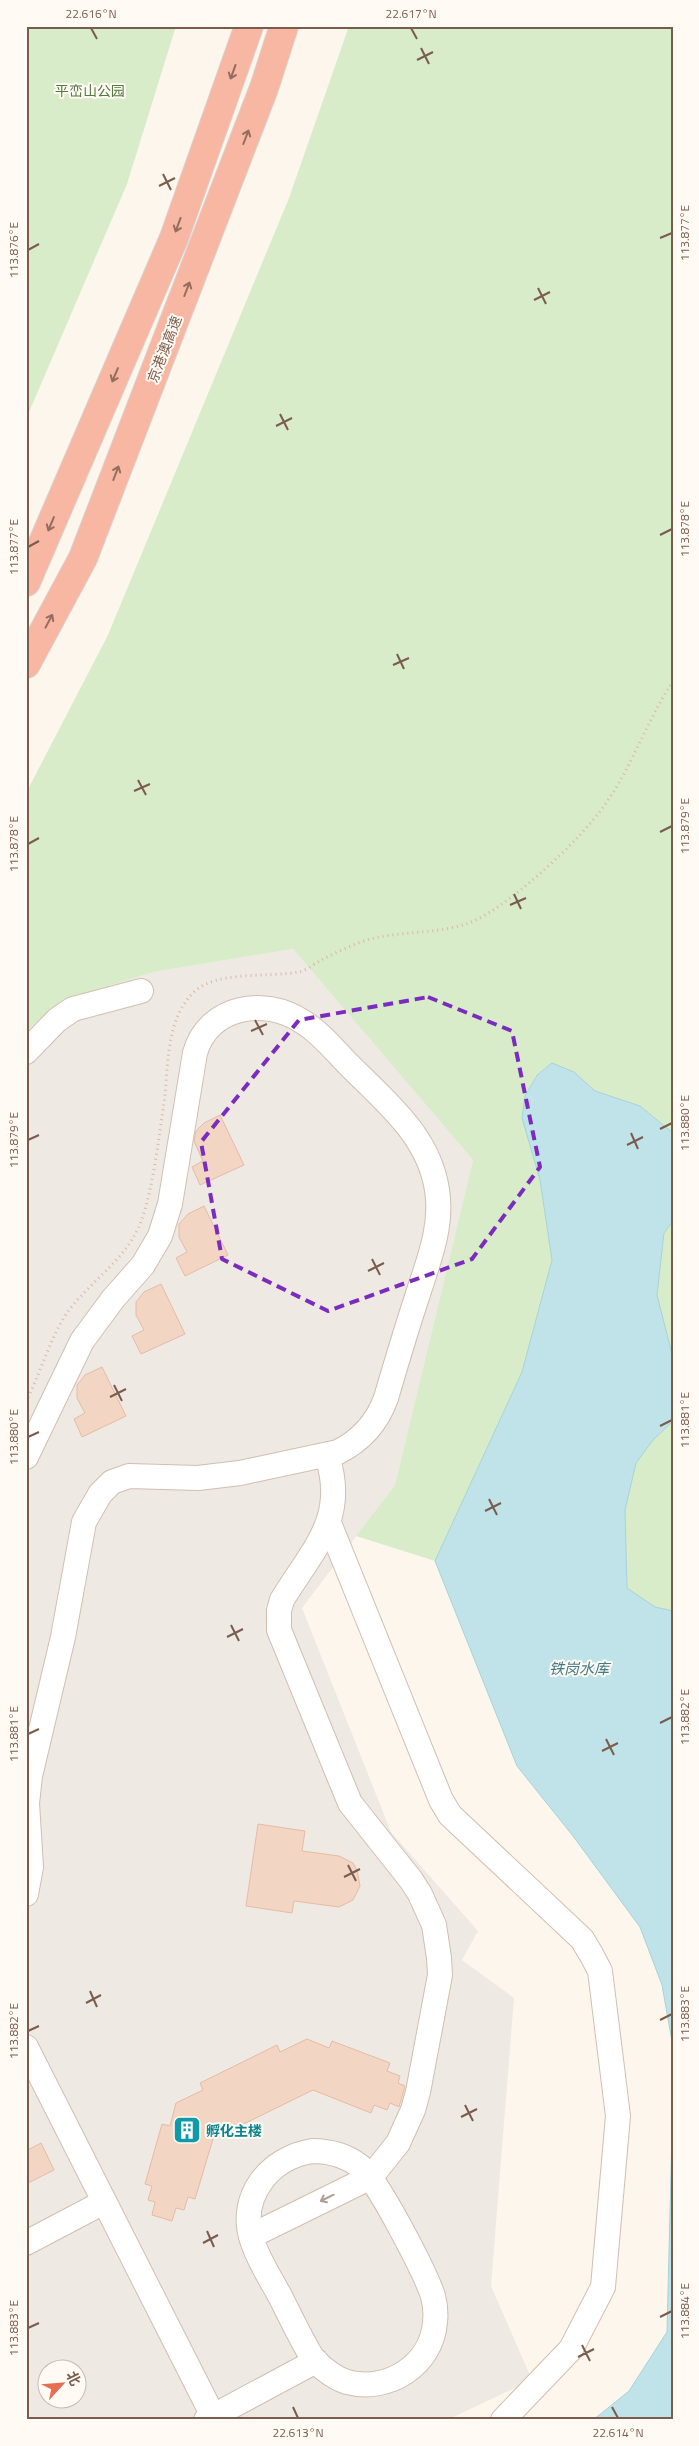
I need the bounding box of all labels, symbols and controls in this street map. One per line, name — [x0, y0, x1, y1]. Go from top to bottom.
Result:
text: 22.616°N — [65, 4, 117, 23]
text: 22.617°N — [385, 4, 437, 23]
one-way arrow — [228, 64, 237, 79]
park label: 平峦山公园 — [55, 80, 125, 101]
one-way arrow — [241, 130, 251, 145]
text: 113.877°E — [675, 205, 694, 261]
one-way arrow — [173, 217, 182, 233]
text: 113.876°E — [4, 222, 23, 278]
one-way arrow — [183, 282, 192, 297]
street label: 京港澳高速 — [142, 313, 186, 385]
one-way arrow — [109, 367, 119, 382]
one-way arrow — [111, 466, 121, 481]
text: 113.878°E — [675, 501, 694, 557]
one-way arrow — [45, 516, 55, 531]
text: 113.877°E — [4, 519, 23, 575]
one-way arrow — [45, 614, 54, 629]
text: 113.879°E — [675, 798, 694, 854]
text: 113.878°E — [4, 816, 23, 872]
text: 113.880°E — [675, 1095, 694, 1151]
text: 113.879°E — [4, 1112, 23, 1168]
text: 113.881°E — [675, 1392, 694, 1448]
text: 113.880°E — [4, 1409, 23, 1465]
water label: 铁岗水库 — [549, 1657, 612, 1680]
text: 113.882°E — [675, 1689, 694, 1745]
text: 113.881°E — [4, 1706, 23, 1762]
text: 113.883°E — [675, 1986, 694, 2042]
text: 113.882°E — [4, 2003, 23, 2059]
building icon: 孵化主楼 — [172, 2115, 202, 2145]
place label: 孵化主楼 — [206, 2120, 262, 2141]
one-way arrow — [320, 2194, 335, 2204]
text: 113.884°E — [675, 2283, 694, 2339]
text: 113.883°E — [4, 2300, 23, 2356]
north arrow — [38, 2358, 88, 2408]
text: 北 — [62, 2367, 87, 2389]
text: 22.613°N — [272, 2423, 324, 2442]
text: 22.614°N — [592, 2423, 644, 2442]

